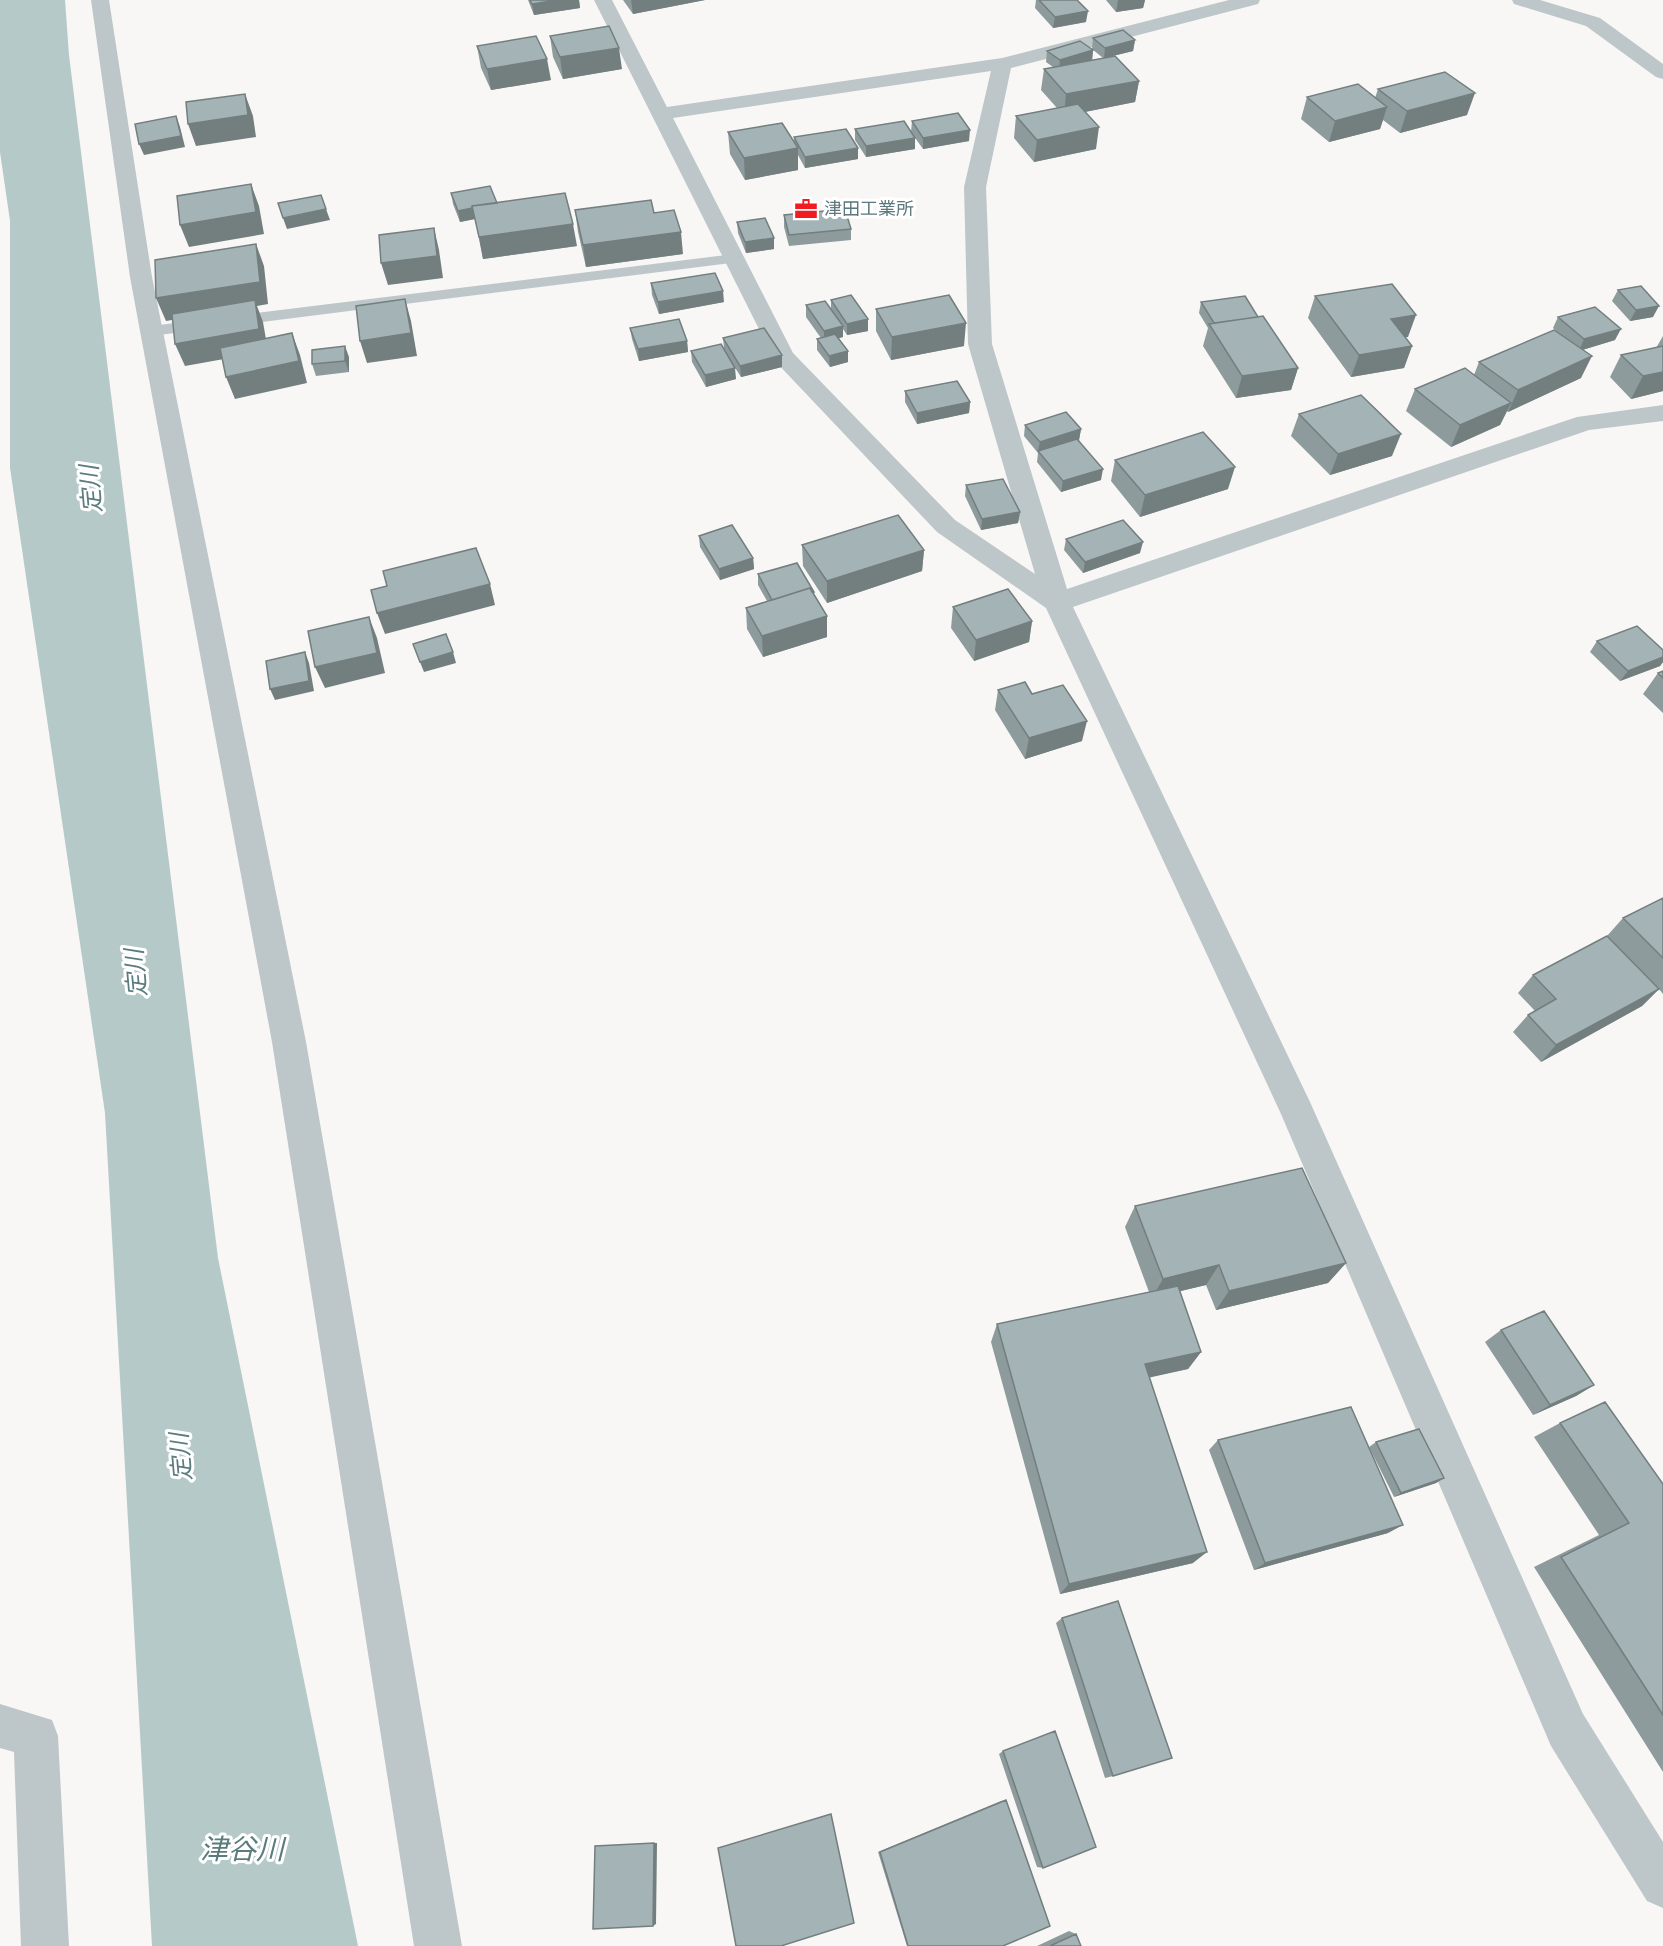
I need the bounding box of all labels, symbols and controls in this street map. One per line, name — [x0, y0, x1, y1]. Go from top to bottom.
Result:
office icon: 津田工業所 — [793, 196, 819, 222]
place label: 津田工業所 — [824, 197, 914, 219]
water label: 定川 — [73, 461, 106, 514]
water label: 定川 — [118, 945, 151, 998]
water label: 定川 — [163, 1429, 196, 1482]
water label: 津谷川 — [200, 1831, 287, 1865]

